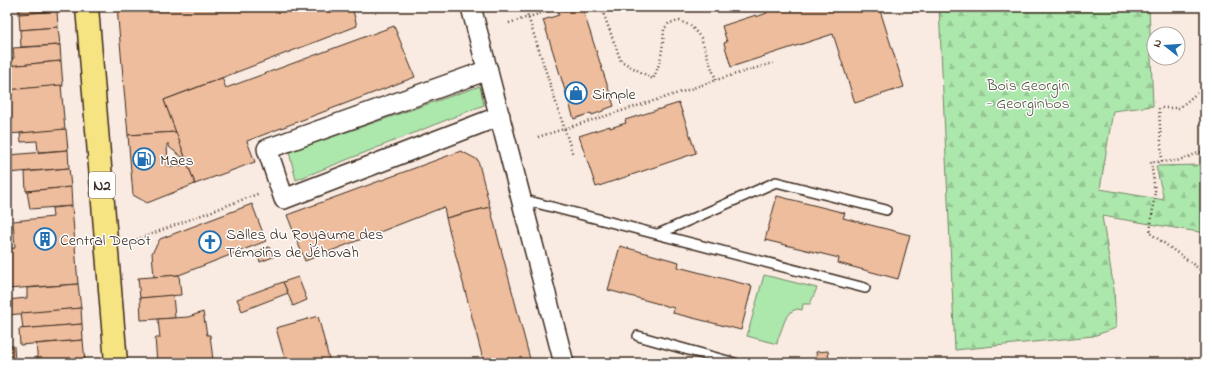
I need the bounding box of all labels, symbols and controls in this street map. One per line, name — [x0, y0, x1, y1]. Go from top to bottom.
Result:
north arrow — [1146, 26, 1186, 66]
text: N — [1149, 37, 1166, 49]
park label: Bois Georgin - Georginbos — [986, 74, 1070, 116]
shop icon: Simple — [563, 80, 589, 106]
place label: Simple — [592, 83, 636, 107]
fuel station icon: Maes — [131, 146, 157, 172]
place label: Maes — [160, 149, 194, 173]
road number: N2 — [89, 172, 115, 198]
place label: Salles du Royaume des Témoins de Jéhovah — [226, 223, 383, 265]
building icon: Central Depot — [32, 226, 58, 252]
place label: Central Depot — [60, 229, 151, 253]
church icon: Salles du Royaume des Témoins de Jéhovah — [197, 229, 223, 255]

